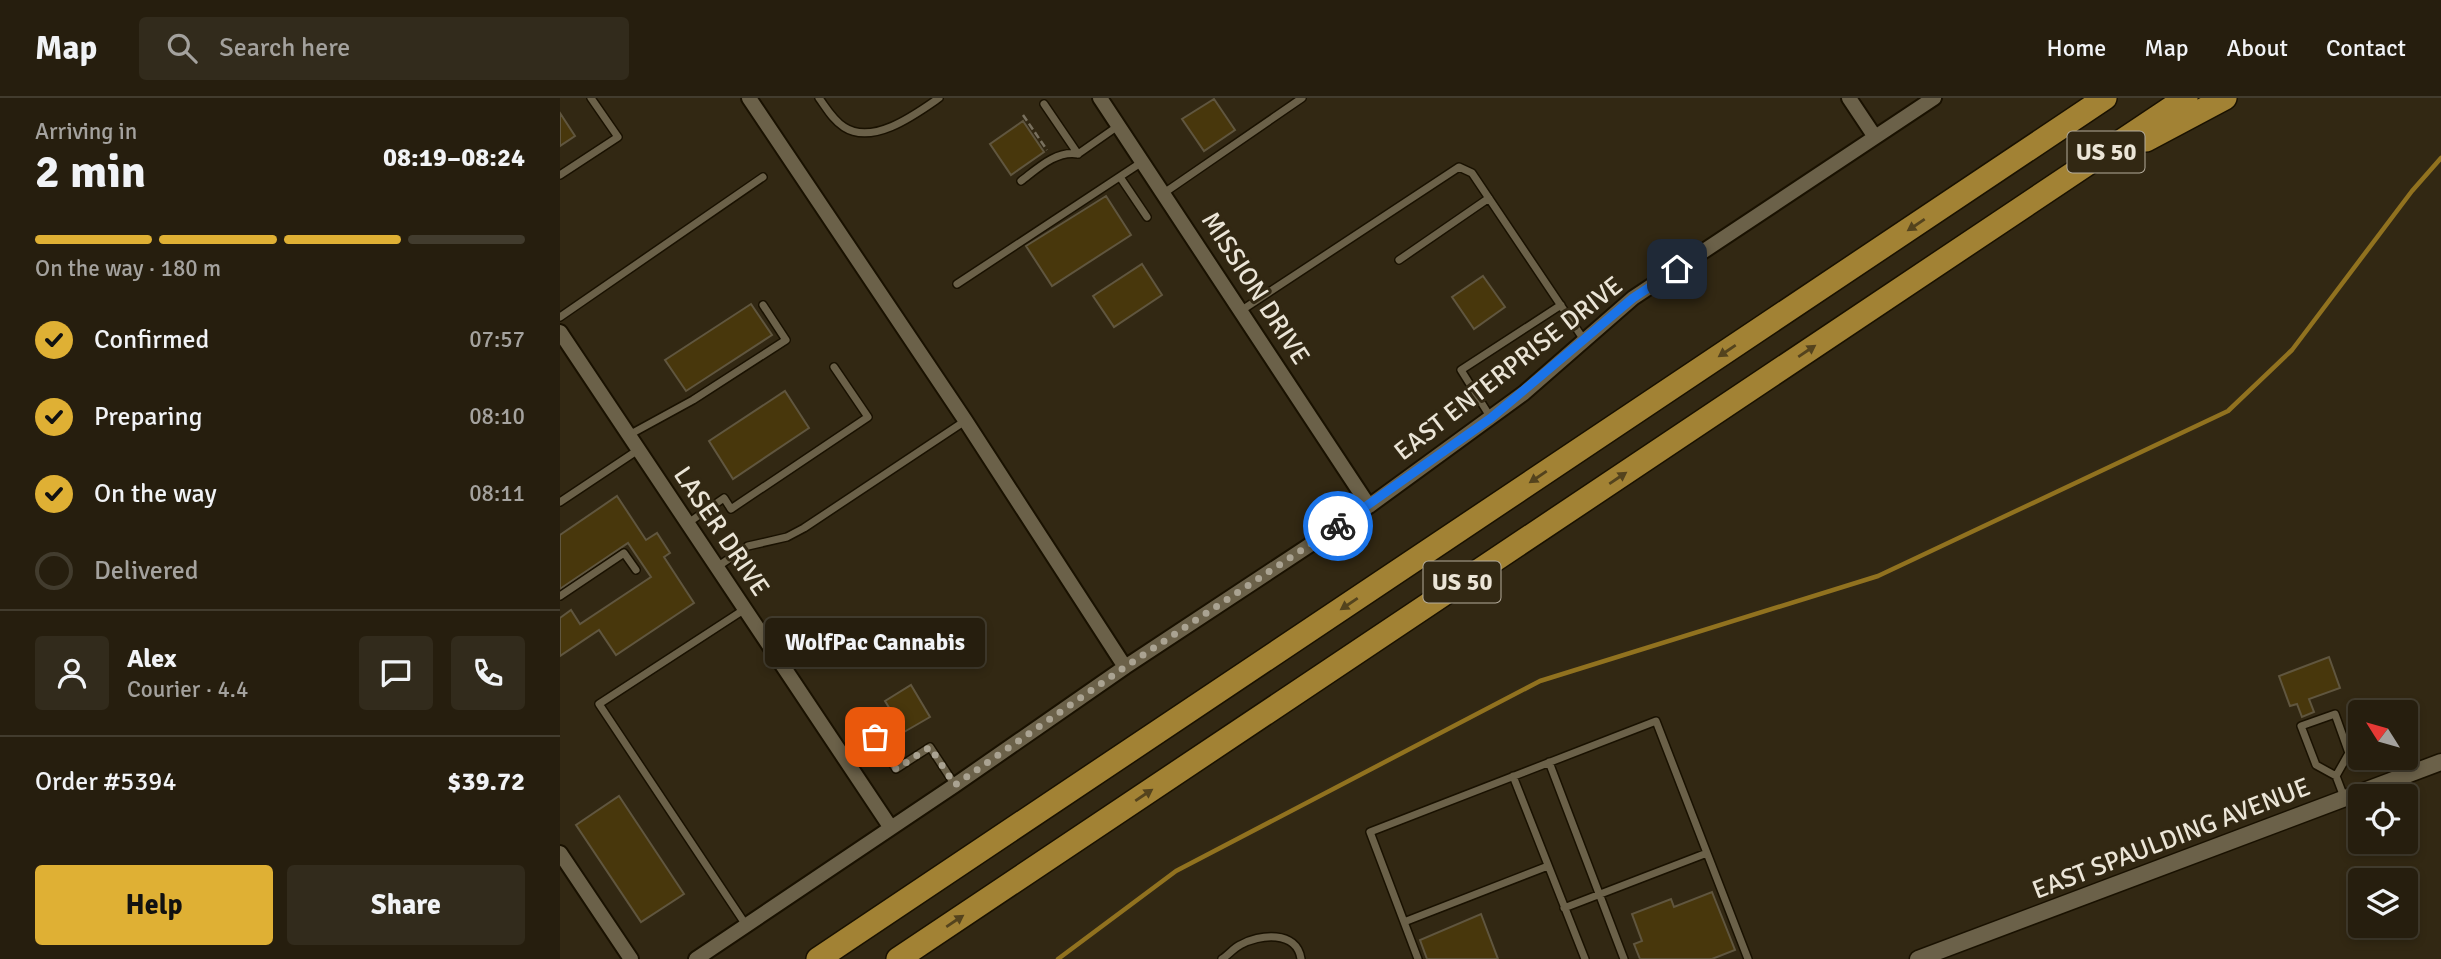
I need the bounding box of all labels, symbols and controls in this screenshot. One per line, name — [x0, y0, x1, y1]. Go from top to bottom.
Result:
search box — [139, 17, 629, 80]
text: Map — [35, 28, 97, 69]
icon: search — [163, 29, 201, 67]
text: Search here — [219, 32, 350, 64]
text: Home — [2046, 33, 2106, 63]
text: Map — [2144, 33, 2189, 63]
text: About — [2227, 33, 2288, 63]
text: Contact — [2326, 33, 2406, 63]
text: Arriving in — [35, 117, 137, 146]
road number: US 50 — [2068, 132, 2144, 172]
text: 08:19–08:24 — [383, 142, 525, 174]
text: 2 min — [35, 144, 146, 200]
street label: MISSION DRIVE — [1194, 206, 1316, 371]
one-way arrow — [1906, 218, 1926, 231]
pin — [1647, 239, 1707, 299]
icon: home — [1658, 250, 1696, 288]
text: On the way · 180 m — [35, 254, 221, 283]
street label: EAST ENTERPRISE DRIVE — [1388, 270, 1629, 468]
icon: check — [35, 321, 73, 359]
text: Confirmed — [94, 324, 209, 356]
text: 07:57 — [469, 325, 525, 354]
one-way arrow — [1718, 344, 1736, 358]
one-way arrow — [1798, 345, 1817, 358]
icon: check — [35, 398, 73, 436]
text: Preparing — [94, 401, 202, 433]
text: 08:10 — [469, 402, 525, 431]
street label: LASER DRIVE — [666, 461, 776, 602]
one-way arrow — [1528, 471, 1547, 484]
one-way arrow — [1608, 471, 1628, 484]
icon: check — [35, 475, 73, 513]
text: On the way — [94, 478, 217, 510]
text: 08:11 — [469, 479, 525, 508]
courier — [1303, 491, 1373, 561]
icon: bike — [1319, 507, 1357, 545]
text: Delivered — [94, 555, 199, 587]
road number: US 50 — [1424, 561, 1500, 602]
one-way arrow — [1339, 597, 1358, 610]
callout: WolfPac Cannabis — [765, 618, 985, 667]
text: WolfPac Cannabis — [785, 628, 965, 657]
button: person — [35, 636, 109, 710]
button: chat — [359, 636, 433, 710]
button: phone — [451, 636, 525, 710]
text: Alex — [127, 643, 177, 675]
text: Courier · 4.4 — [127, 675, 248, 704]
north arrow — [2348, 700, 2418, 770]
map controls — [2348, 700, 2418, 938]
pin — [845, 707, 905, 767]
icon: bag — [856, 718, 894, 756]
text: Order #5394 — [35, 766, 176, 798]
text: $39.72 — [447, 766, 525, 798]
street label: EAST SPAULDING AVENUE — [2028, 771, 2315, 907]
button: locate — [2348, 784, 2418, 854]
one-way arrow — [1134, 788, 1154, 801]
button: Help — [35, 865, 273, 945]
button: Share — [287, 865, 525, 945]
button: layers — [2348, 868, 2418, 938]
one-way arrow — [946, 914, 964, 928]

